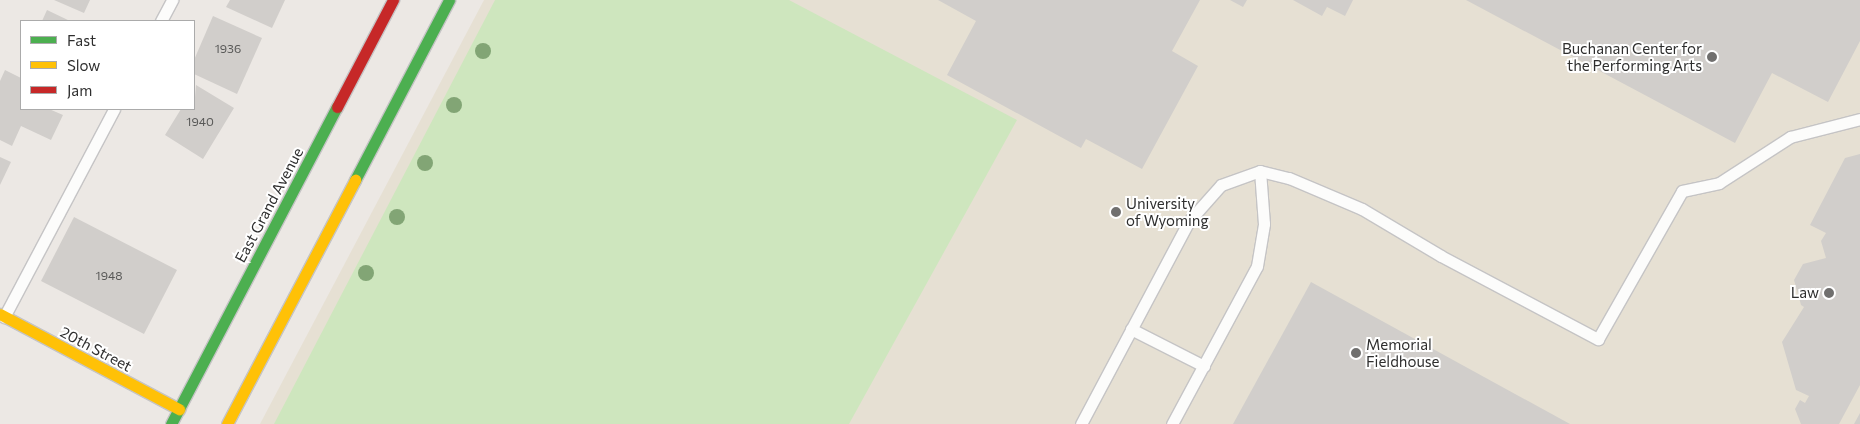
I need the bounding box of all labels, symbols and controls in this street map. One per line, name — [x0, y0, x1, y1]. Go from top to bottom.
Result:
legend — [20, 20, 195, 110]
text: Fast — [67, 31, 96, 49]
place label: Buchanan Center for the Performing Arts — [1562, 39, 1702, 74]
house number: 1936 — [215, 42, 241, 56]
marker: Buchanan Center for the Performing Arts — [1706, 51, 1718, 63]
text: Slow — [67, 56, 100, 74]
text: Jam — [67, 81, 92, 99]
house number: 1940 — [186, 115, 214, 129]
street label: East Grand Avenue — [231, 145, 307, 265]
place label: University of Wyoming — [1126, 194, 1209, 229]
marker: University of Wyoming — [1110, 206, 1122, 218]
house number: 1948 — [96, 269, 122, 283]
place label: Law — [1791, 284, 1819, 302]
marker: Law — [1823, 287, 1835, 299]
street label: 20th Street — [57, 323, 135, 375]
place label: Memorial Fieldhouse — [1366, 335, 1440, 370]
marker: Memorial Fieldhouse — [1350, 347, 1362, 359]

